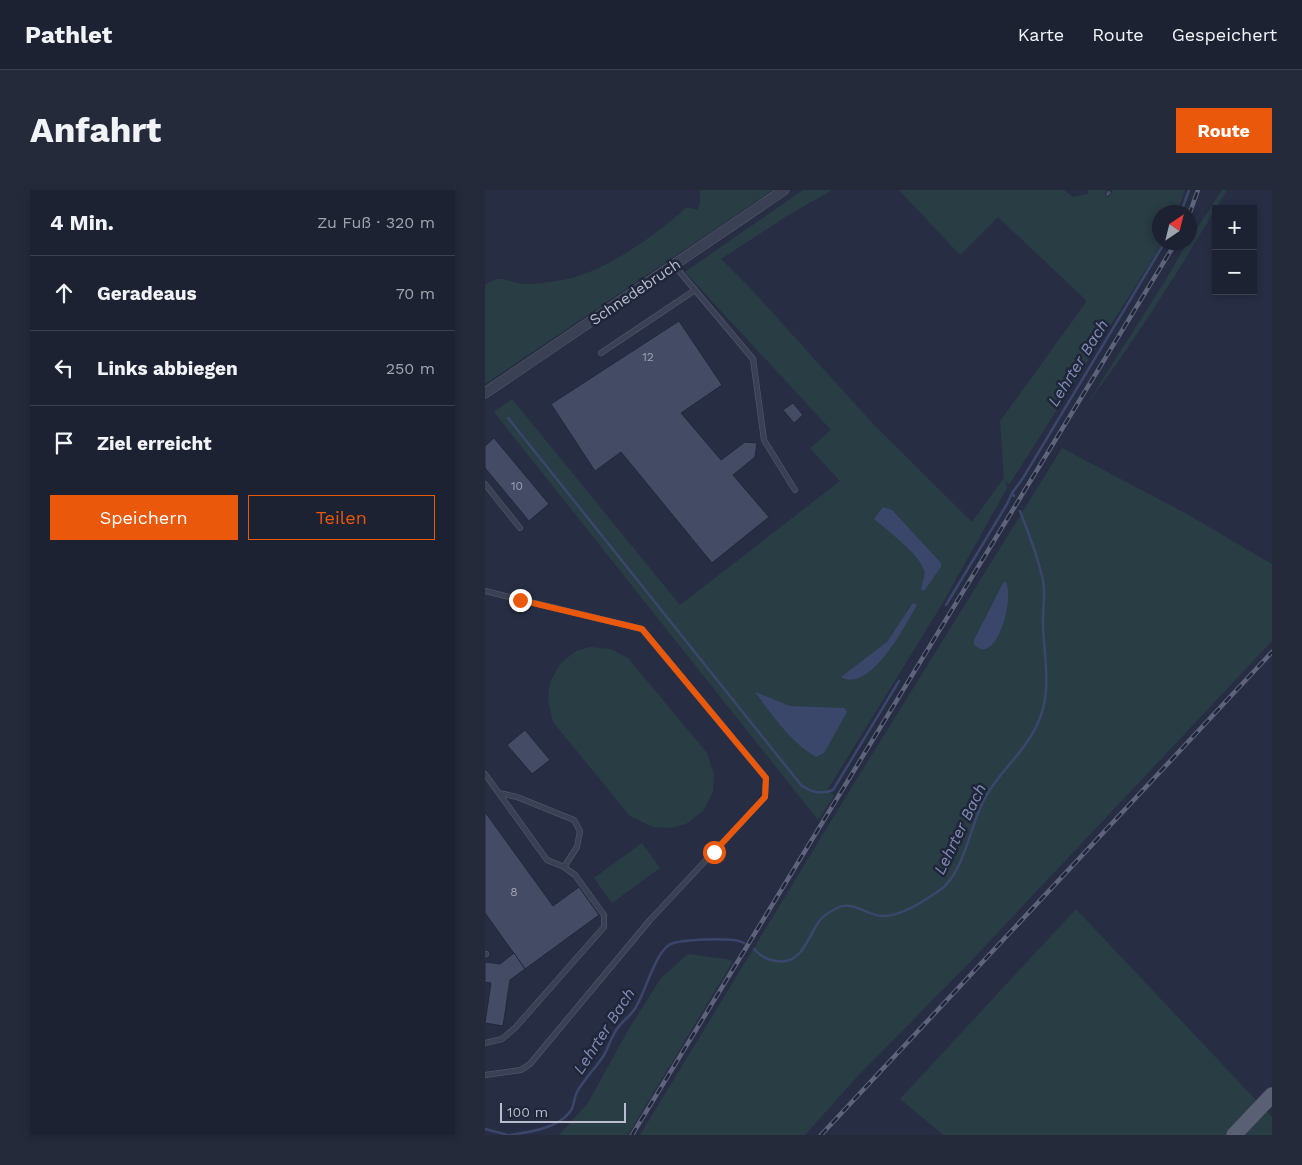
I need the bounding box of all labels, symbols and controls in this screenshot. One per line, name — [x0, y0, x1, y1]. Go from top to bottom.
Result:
text: Pathlet — [25, 21, 112, 49]
text: Karte — [1018, 24, 1064, 45]
text: Route — [1092, 24, 1144, 45]
text: Gespeichert — [1172, 24, 1277, 45]
button: Route — [1176, 108, 1272, 153]
text: Anfahrt — [30, 109, 161, 151]
north arrow — [1152, 205, 1197, 250]
map controls — [1212, 205, 1257, 295]
button: + — [1212, 205, 1257, 250]
text: 4 Min. — [50, 210, 114, 235]
text: Zu Fuß · 320 m — [317, 213, 435, 232]
button: − — [1212, 250, 1257, 295]
street label: Schnedebruch — [586, 255, 684, 329]
icon: ahead — [50, 279, 78, 307]
text: Geradeaus — [97, 282, 197, 305]
text: 70 m — [396, 284, 435, 303]
water label: Lehrter Bach — [1044, 316, 1112, 410]
house number: 12 — [642, 350, 654, 364]
icon: left — [50, 354, 78, 382]
text: Links abbiegen — [97, 357, 238, 380]
text: 250 m — [386, 359, 435, 378]
icon: arrive — [50, 429, 78, 457]
text: Ziel erreicht — [97, 432, 212, 455]
house number: 10 — [511, 479, 523, 493]
button: Speichern — [50, 495, 238, 540]
button: Teilen — [248, 495, 435, 540]
route end — [509, 589, 532, 612]
water label: Lehrter Bach — [930, 780, 990, 878]
route start — [703, 841, 726, 864]
house number: 8 — [510, 885, 518, 899]
water label: Lehrter Bach — [569, 984, 639, 1078]
scale bar — [500, 1100, 626, 1123]
text: 100 m — [507, 1104, 548, 1120]

